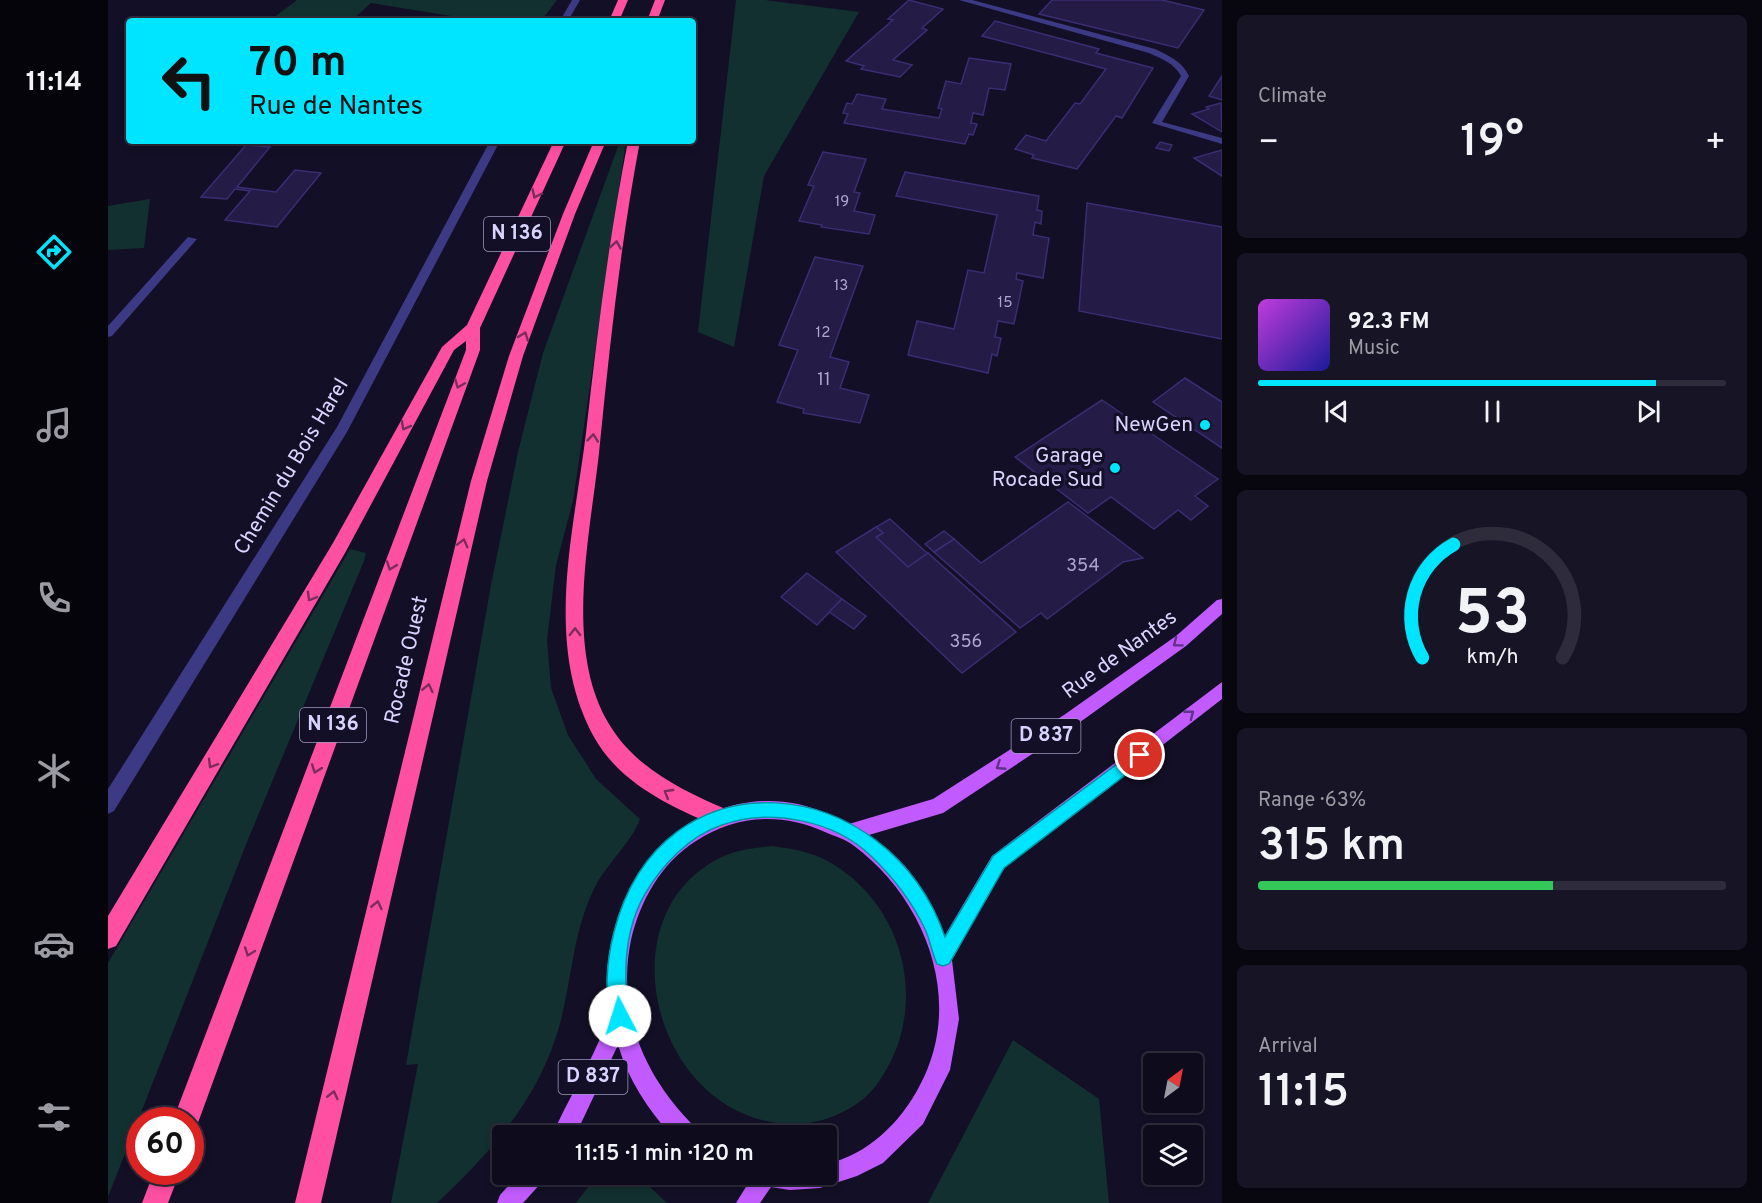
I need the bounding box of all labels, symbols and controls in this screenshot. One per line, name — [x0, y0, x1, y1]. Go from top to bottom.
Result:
text: 70 m — [249, 38, 347, 91]
icon: left — [150, 42, 228, 120]
text: 11:14 — [26, 66, 82, 100]
text: Climate — [1258, 84, 1327, 110]
text: Rue de Nantes — [249, 90, 423, 124]
text: 19° — [1460, 115, 1524, 172]
text: − — [1258, 123, 1279, 165]
text: + — [1705, 123, 1726, 165]
one-way arrow — [531, 188, 543, 199]
house number: 19 — [835, 193, 849, 212]
road number: N 136 — [484, 217, 550, 251]
icon: directions — [33, 231, 75, 273]
one-way arrow — [610, 240, 622, 249]
house number: 13 — [834, 277, 848, 296]
house number: 15 — [998, 294, 1012, 313]
text: 92.3 FM — [1348, 309, 1429, 336]
house number: 12 — [816, 324, 830, 343]
one-way arrow — [516, 331, 529, 341]
text: Music — [1348, 336, 1400, 362]
house number: 11 — [817, 369, 831, 392]
street label: Chemin du Bois Harel — [229, 374, 355, 560]
one-way arrow — [454, 377, 466, 388]
icon: previous — [1320, 395, 1353, 428]
icon: pause — [1476, 395, 1509, 428]
icon: next — [1632, 395, 1665, 428]
icon: music — [33, 404, 75, 446]
place label: NewGen — [1114, 412, 1193, 439]
marker: NewGen — [1198, 418, 1212, 432]
one-way arrow — [401, 420, 413, 430]
one-way arrow — [586, 434, 599, 443]
place label: Garage Rocade Sud — [992, 443, 1103, 494]
marker: Garage Rocade Sud — [1108, 461, 1122, 475]
one-way arrow — [456, 538, 469, 548]
house number: 354 — [1066, 555, 1100, 578]
one-way arrow — [385, 560, 398, 571]
icon: phone — [33, 577, 75, 619]
text: 53 — [1454, 578, 1530, 657]
one-way arrow — [306, 590, 318, 601]
street label: Rocade Ouest — [379, 593, 435, 727]
street label: Rue de Nantes — [1057, 604, 1183, 706]
one-way arrow — [569, 628, 581, 637]
house number: 356 — [950, 631, 982, 654]
one-way arrow — [1173, 636, 1184, 647]
text: km/h — [1466, 645, 1518, 672]
one-way arrow — [421, 683, 434, 693]
road number: N 136 — [300, 708, 366, 742]
one-way arrow — [1184, 711, 1195, 722]
road number: D 837 — [1012, 719, 1080, 753]
pin — [1114, 729, 1165, 780]
icon: arrive — [1123, 738, 1156, 771]
icon: climate — [33, 750, 75, 792]
one-way arrow — [207, 758, 219, 768]
one-way arrow — [996, 759, 1007, 770]
one-way arrow — [311, 763, 324, 774]
one-way arrow — [664, 788, 674, 800]
text: Range · 63% — [1258, 788, 1366, 814]
text: 315 km — [1258, 819, 1405, 876]
one-way arrow — [370, 901, 383, 911]
icon: car — [33, 923, 75, 965]
one-way arrow — [243, 946, 256, 957]
position arrow — [588, 984, 652, 1048]
text: Arrival — [1258, 1034, 1318, 1060]
north arrow — [1143, 1053, 1203, 1113]
map controls — [1143, 1053, 1203, 1185]
road number: D 837 — [558, 1060, 628, 1094]
text: 11:15 — [1258, 1065, 1349, 1122]
one-way arrow — [325, 1091, 338, 1101]
icon: filters — [33, 1096, 75, 1138]
speed limit sign: 60 — [126, 1107, 204, 1185]
button: layers — [1143, 1125, 1203, 1185]
text: 11:15 · 1 min · 120 m — [575, 1141, 754, 1168]

